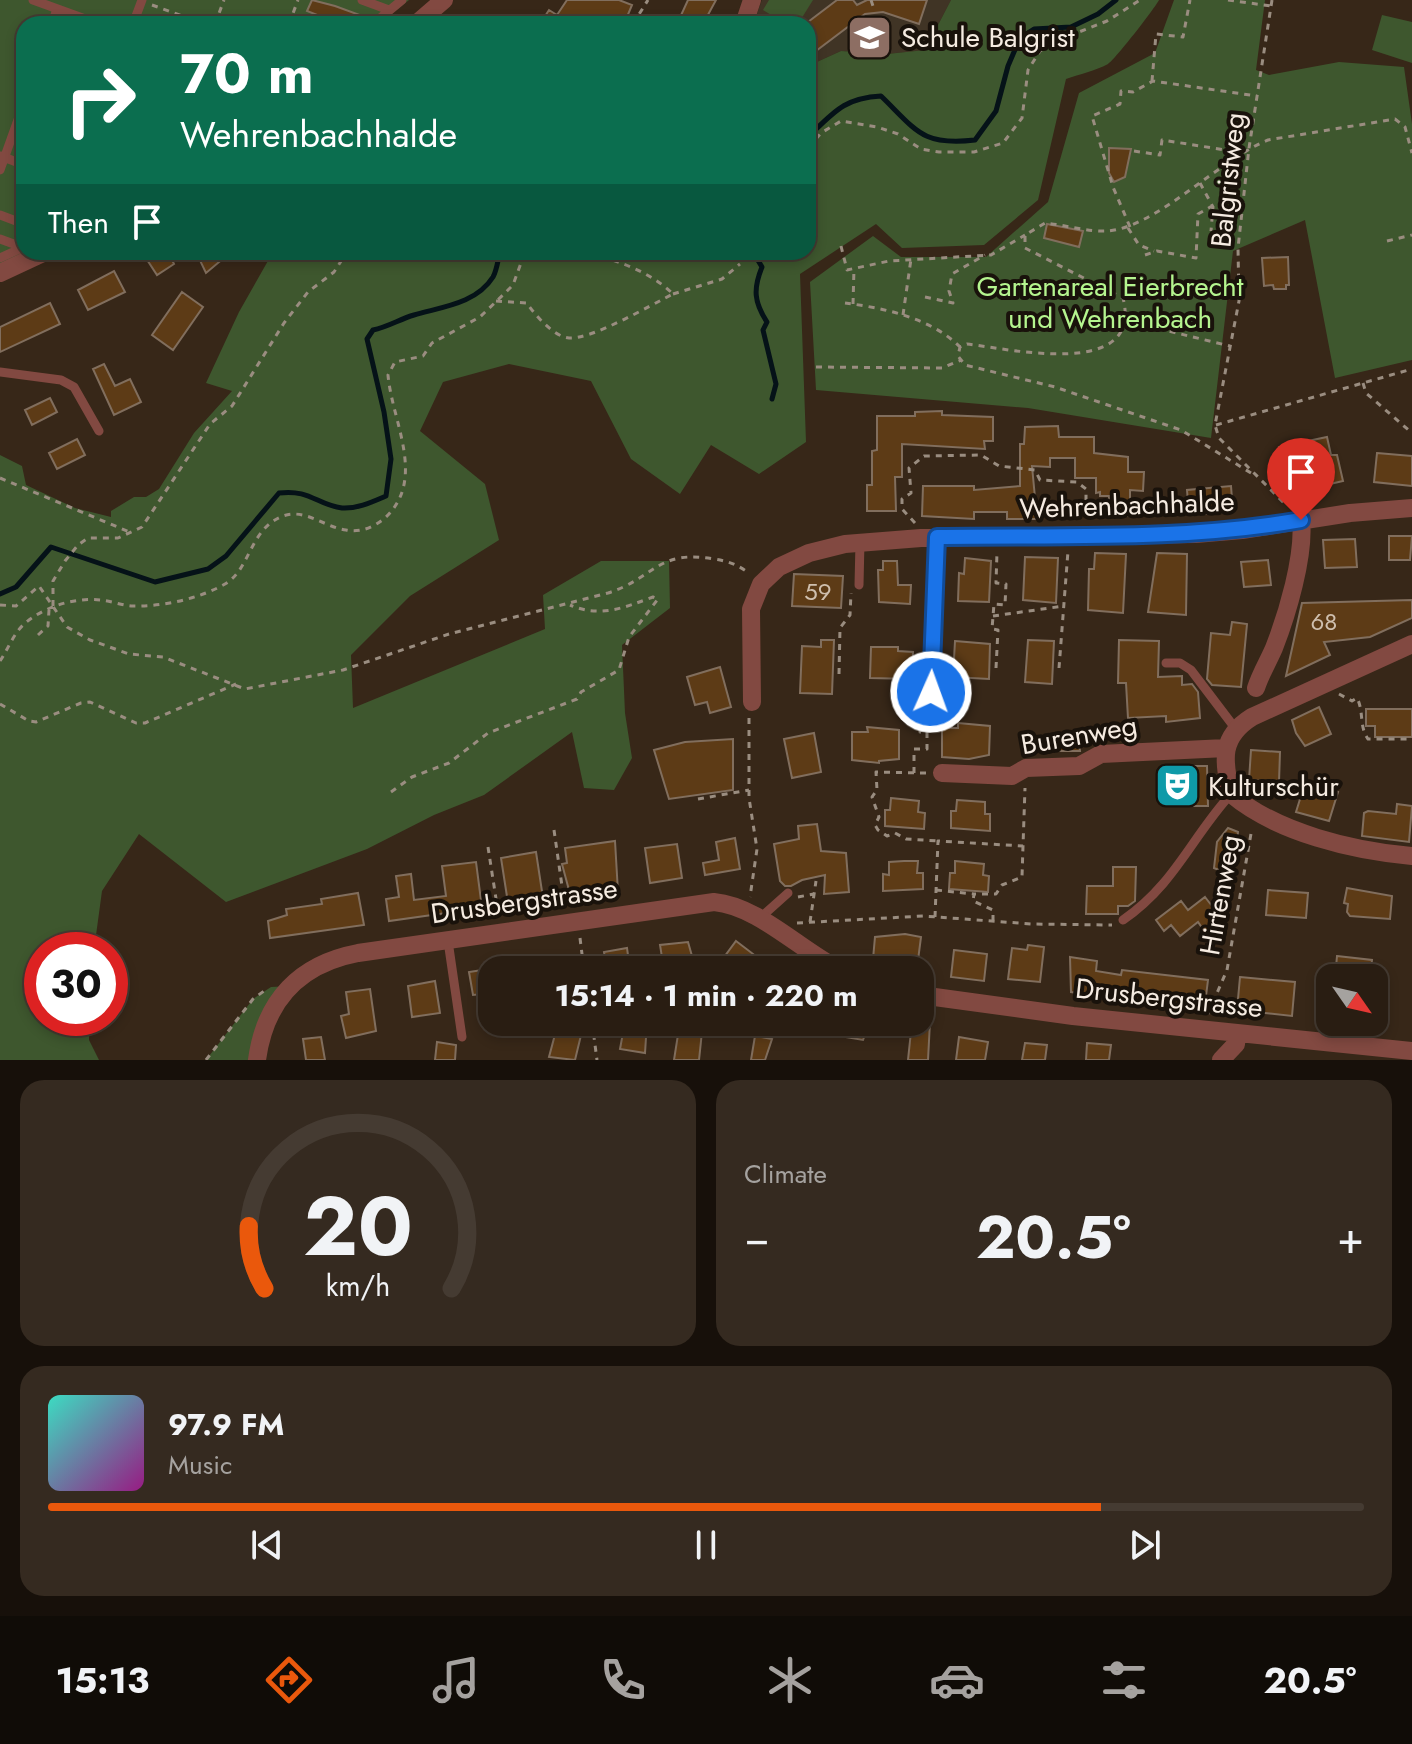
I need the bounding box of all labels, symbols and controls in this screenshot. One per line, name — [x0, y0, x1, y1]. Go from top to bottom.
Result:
school or university icon: Schule Balgrist — [846, 13, 894, 61]
place label: Schule Balgrist — [901, 17, 1075, 58]
text: 70 m — [180, 33, 314, 114]
icon: right — [48, 48, 152, 152]
text: Wehrenbachhalde — [180, 108, 457, 160]
street label: Balgristweg — [1201, 111, 1255, 249]
icon: arrive — [125, 200, 169, 244]
text: Then — [48, 201, 109, 244]
park label: Gartenareal Eierbrecht und Wehrenbach — [976, 266, 1244, 339]
pin — [1267, 438, 1335, 520]
icon: arrive — [1279, 450, 1323, 494]
street label: Wehrenbachhalde — [1019, 481, 1235, 529]
house number: 59 — [804, 574, 832, 609]
house number: 68 — [1311, 604, 1337, 639]
position arrow — [889, 650, 973, 734]
street label: Burenweg — [1018, 705, 1140, 765]
theatre icon: Kulturschür — [1153, 762, 1201, 810]
place label: Kulturschür — [1208, 766, 1339, 807]
street label: Hirtenweg — [1189, 832, 1251, 958]
street label: Drusbergstrasse — [428, 868, 620, 934]
speed limit sign: 30 — [24, 932, 128, 1036]
north arrow — [1316, 964, 1388, 1036]
map controls — [1316, 964, 1388, 1036]
street label: Drusbergstrasse — [1073, 968, 1265, 1028]
text: 15:14 · 1 min · 220 m — [554, 974, 858, 1017]
text: Climate — [744, 1155, 827, 1193]
text: 20 — [303, 1166, 413, 1286]
text: 20.5° — [976, 1194, 1131, 1281]
text: − — [744, 1206, 770, 1270]
text: + — [1337, 1206, 1364, 1270]
text: km/h — [326, 1265, 390, 1307]
text: 97.9 FM — [168, 1403, 284, 1446]
text: Music — [168, 1446, 232, 1484]
icon: previous — [245, 1523, 289, 1567]
icon: pause — [684, 1523, 728, 1567]
icon: next — [1123, 1523, 1167, 1567]
icon: directions — [261, 1652, 317, 1708]
icon: music — [428, 1652, 484, 1708]
icon: phone — [595, 1652, 651, 1708]
icon: climate — [762, 1652, 818, 1708]
icon: car — [929, 1652, 985, 1708]
icon: filters — [1096, 1652, 1152, 1708]
text: 15:13 — [56, 1654, 149, 1706]
text: 20.5° — [1263, 1654, 1356, 1706]

